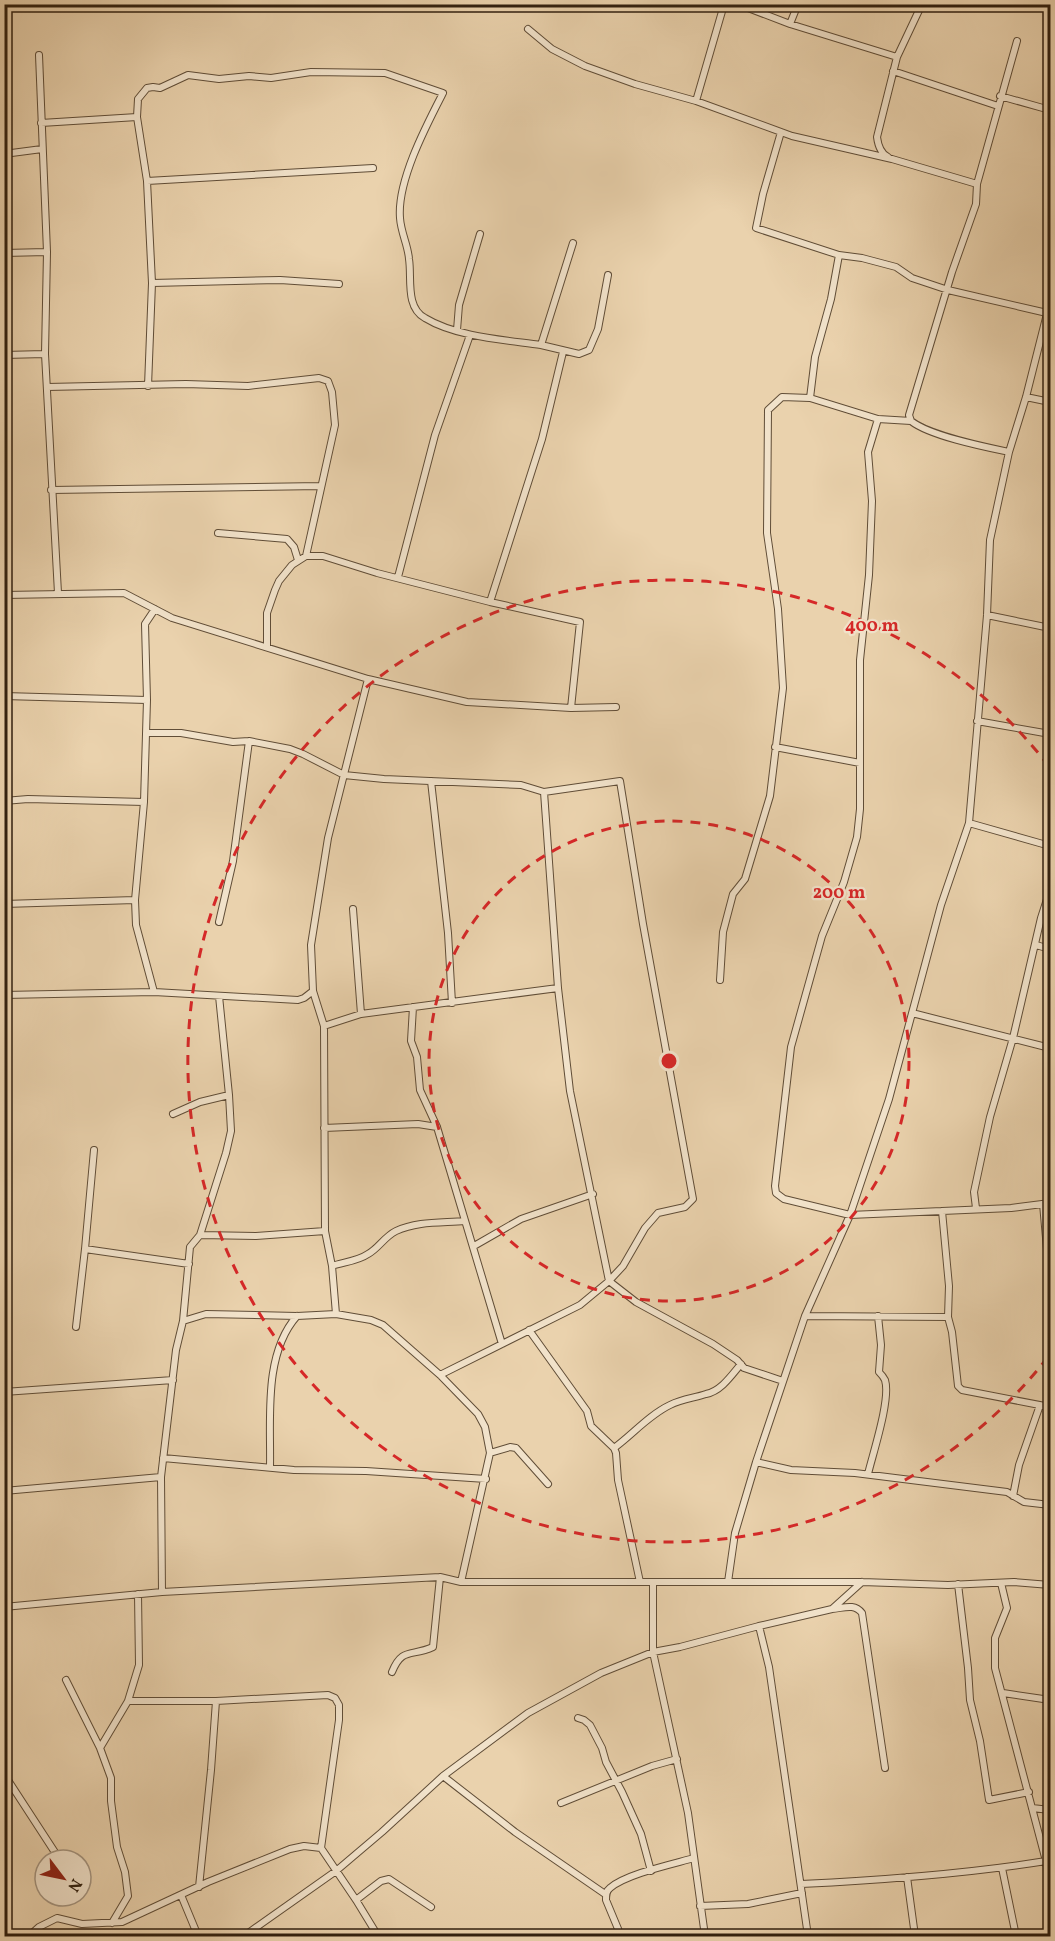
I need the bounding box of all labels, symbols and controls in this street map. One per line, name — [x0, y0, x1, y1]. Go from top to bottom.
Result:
text: 400 m — [845, 614, 899, 639]
text: 200 m — [813, 881, 865, 906]
centre of rings — [659, 1051, 679, 1071]
north arrow — [33, 1848, 93, 1908]
text: N — [61, 1874, 86, 1896]

